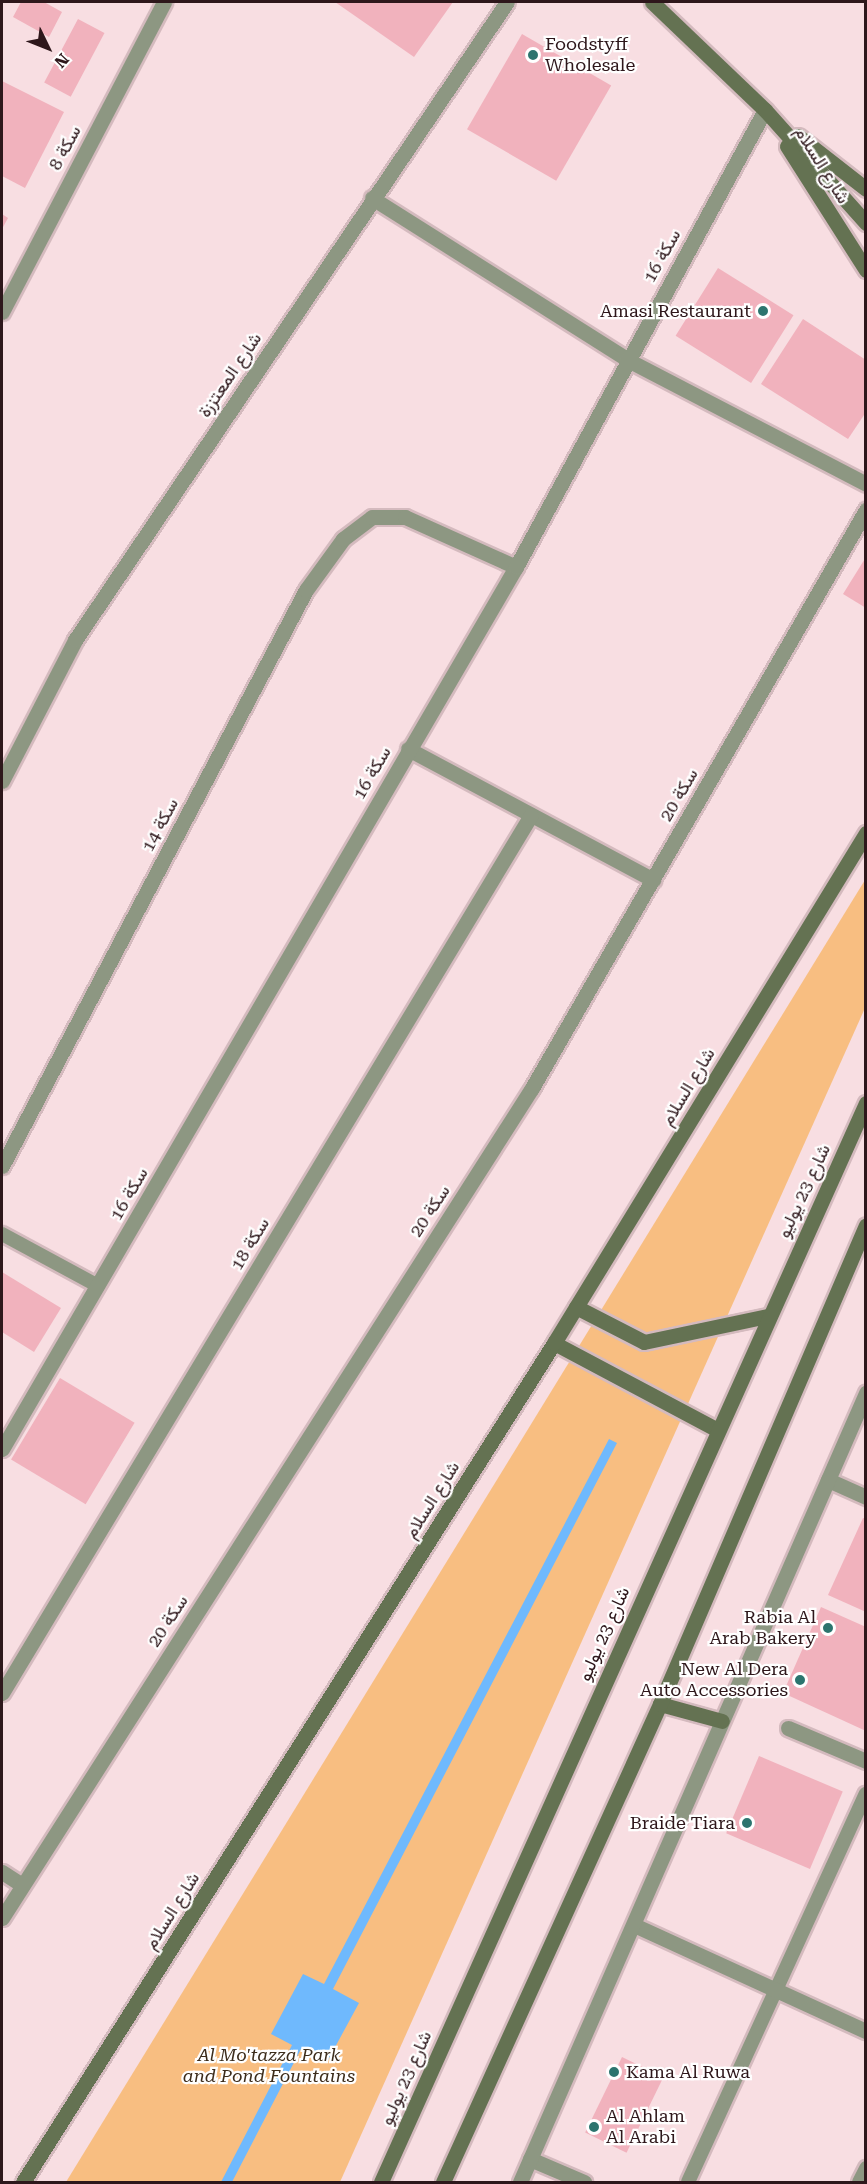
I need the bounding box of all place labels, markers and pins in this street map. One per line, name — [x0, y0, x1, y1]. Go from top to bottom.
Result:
place label: Foodstyff Wholesale — [545, 34, 635, 76]
marker: Foodstyff Wholesale — [526, 48, 540, 62]
place label: Amasi Restaurant — [600, 300, 751, 322]
marker: Amasi Restaurant — [756, 304, 770, 318]
place label: Rabia Al Arab Bakery — [709, 1607, 816, 1650]
marker: Rabia Al Arab Bakery — [821, 1621, 835, 1635]
place label: New Al Dera Auto Accessories — [640, 1659, 788, 1702]
marker: New Al Dera Auto Accessories — [793, 1673, 807, 1687]
place label: Braide Tiara — [630, 1812, 735, 1834]
marker: Braide Tiara — [740, 1816, 754, 1830]
place label: Kama Al Ruwa — [626, 2061, 750, 2083]
marker: Kama Al Ruwa — [607, 2065, 621, 2079]
place label: Al Ahlam Al Arabi — [606, 2106, 685, 2148]
marker: Al Ahlam Al Arabi — [587, 2120, 601, 2134]

